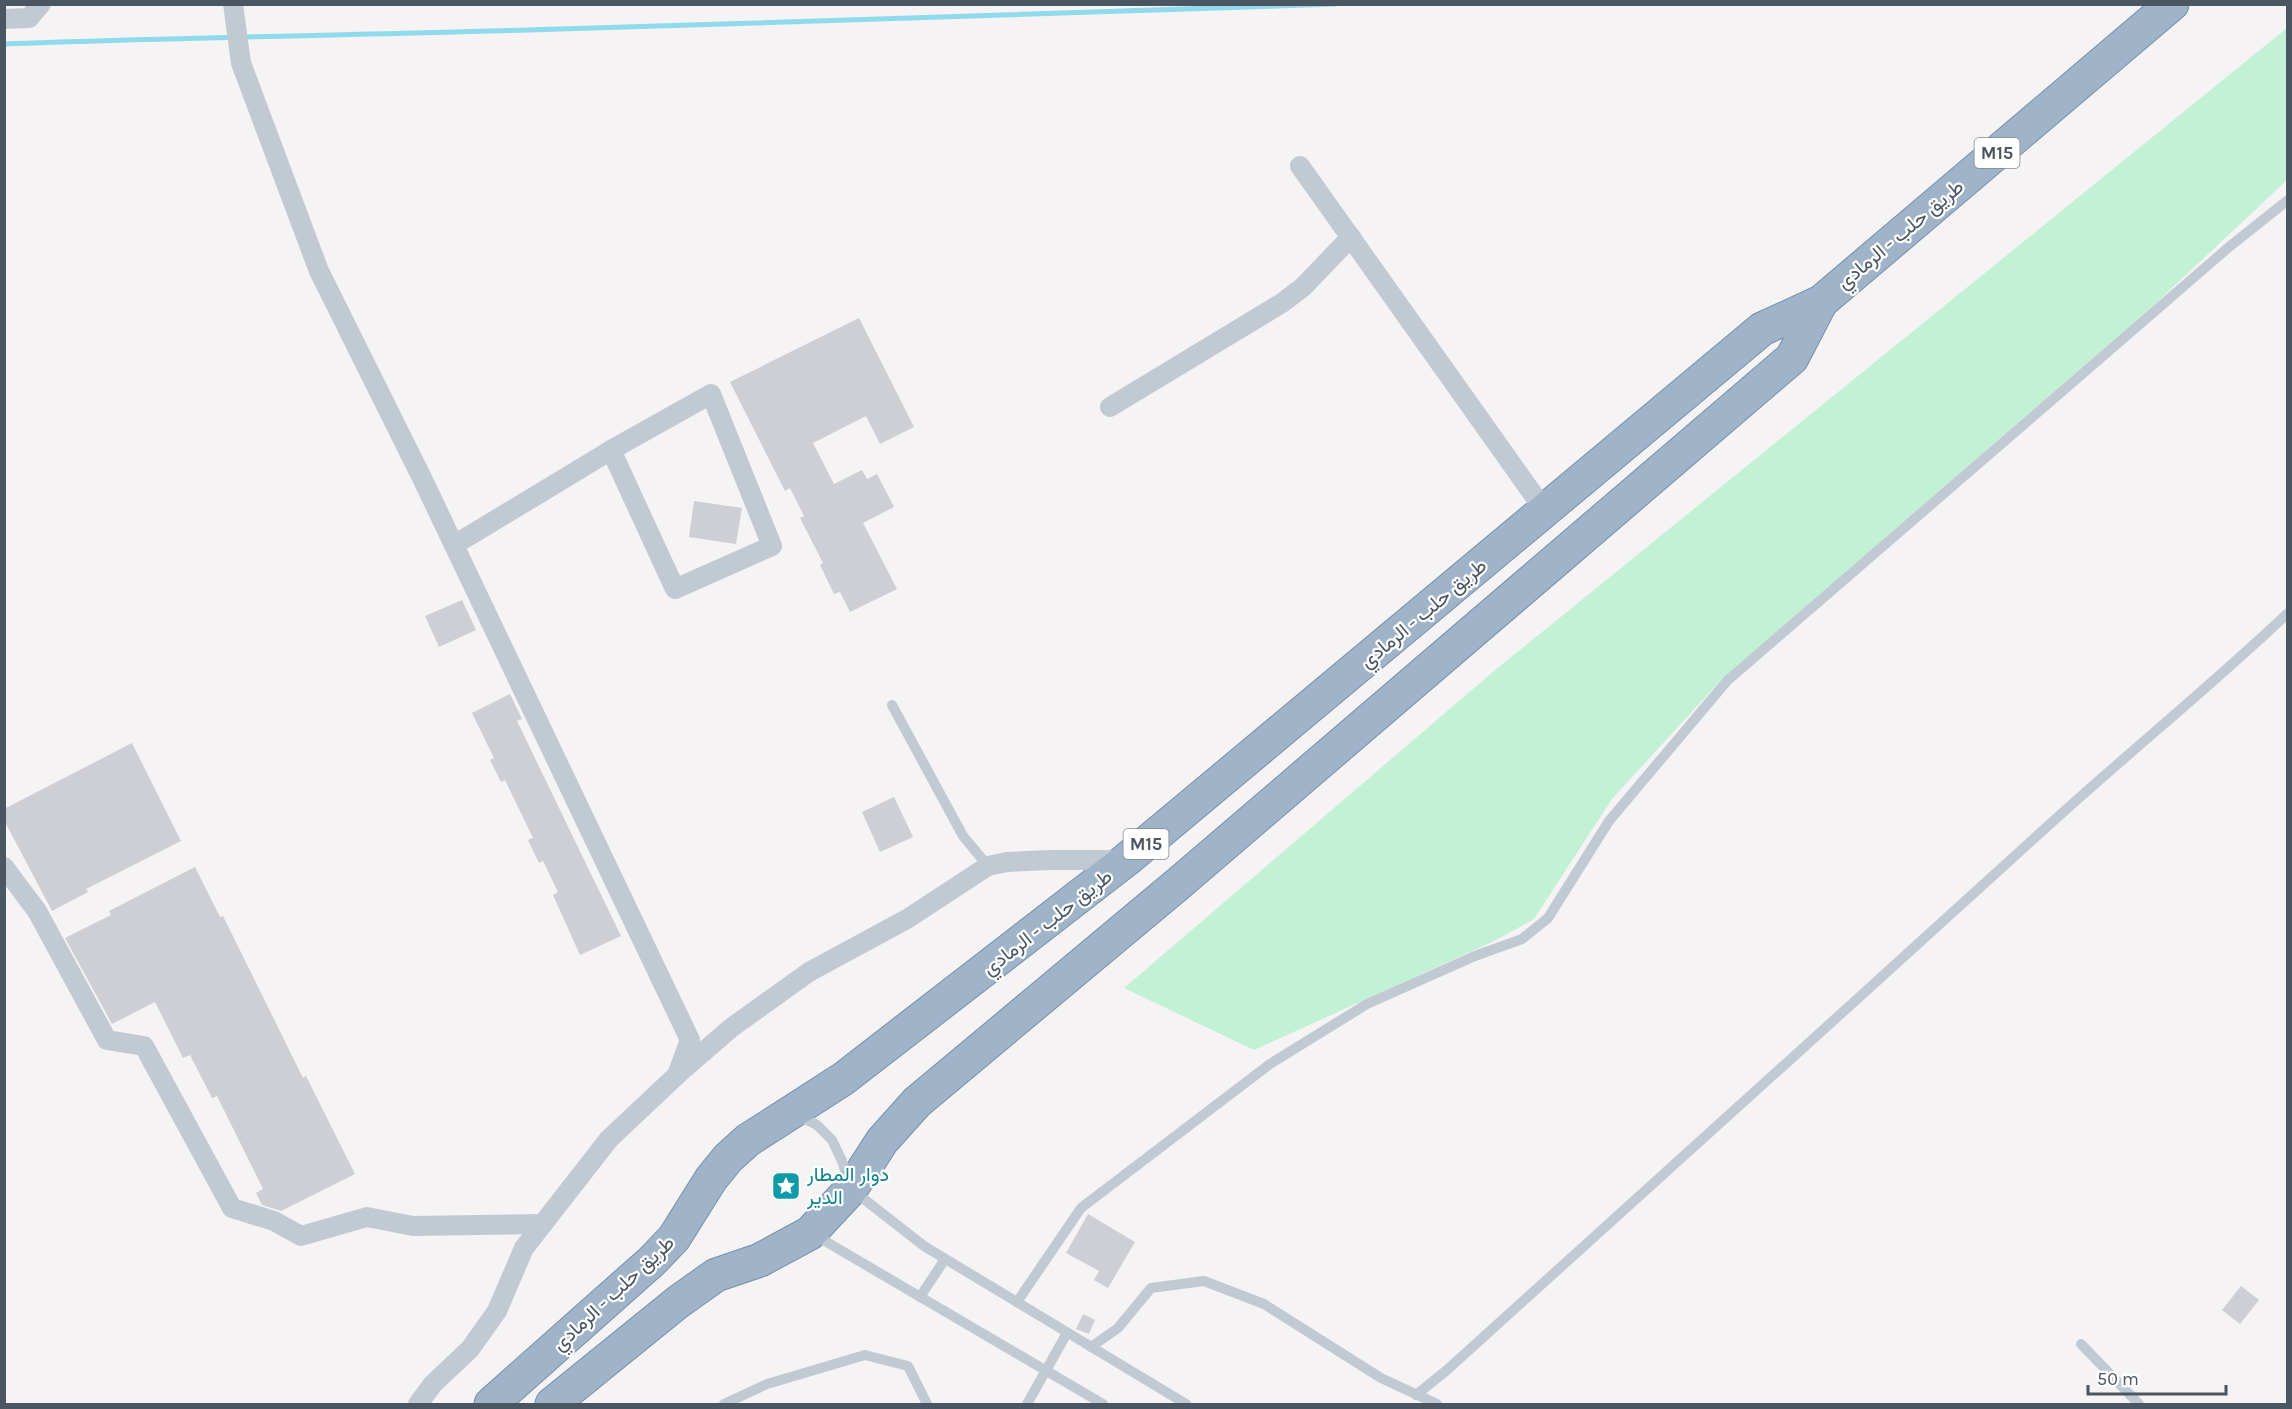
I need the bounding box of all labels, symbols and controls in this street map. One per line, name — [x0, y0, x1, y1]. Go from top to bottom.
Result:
road number: M15 — [1974, 138, 2020, 168]
street label: طريق حلب - الرمادي — [1832, 175, 1971, 298]
street label: طريق حلب - الرمادي — [1355, 554, 1494, 677]
road number: M15 — [1124, 829, 1168, 859]
street label: طريق حلب - الرمادي — [978, 865, 1120, 984]
place label: دوار المطار الدير — [806, 1163, 889, 1210]
place icon: دوار المطار الدير — [770, 1170, 802, 1202]
street label: طريق حلب - الرمادي — [548, 1231, 682, 1359]
scale bar — [2088, 1358, 2226, 1396]
text: 50 m — [2097, 1368, 2139, 1390]

